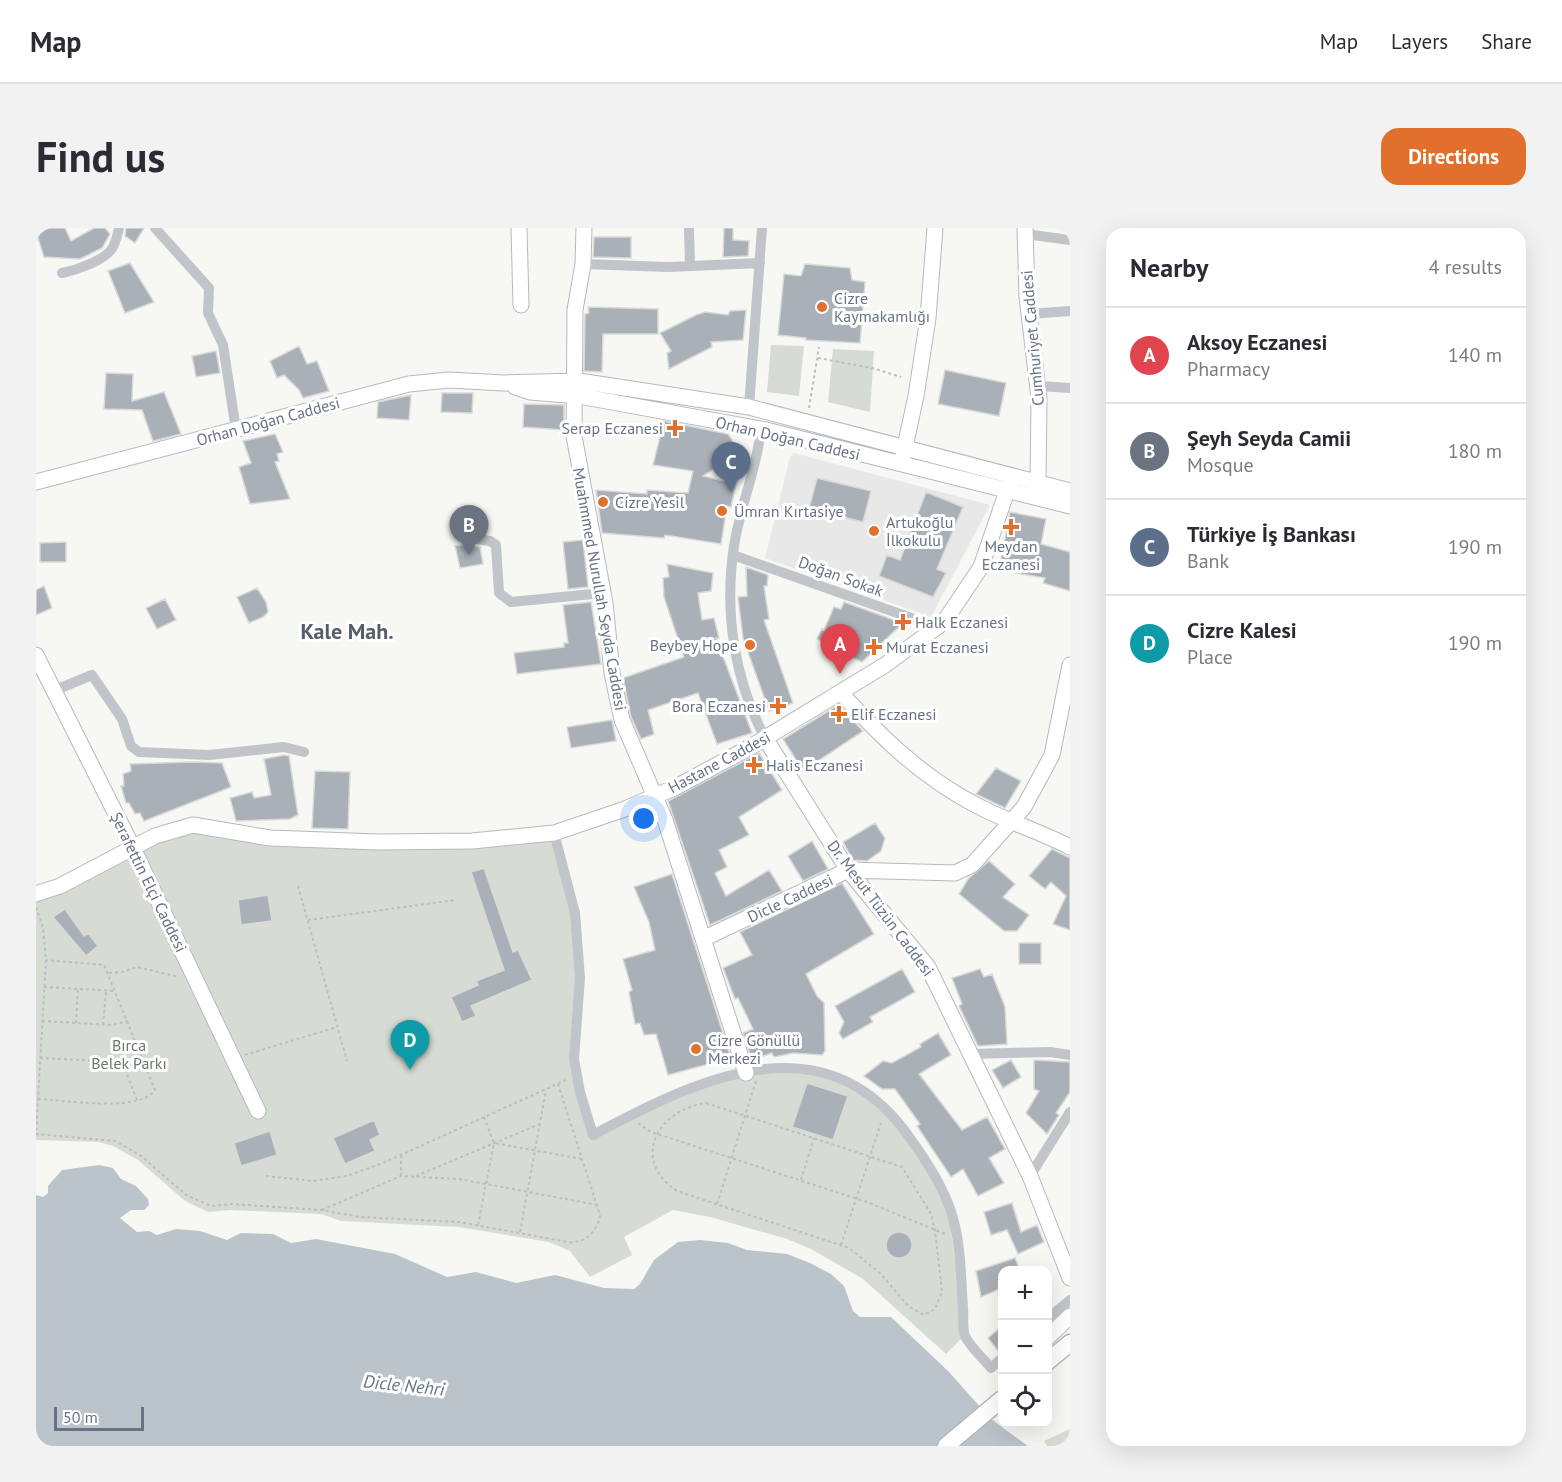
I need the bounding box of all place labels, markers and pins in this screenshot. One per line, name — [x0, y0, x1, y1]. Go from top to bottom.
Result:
place label: Cizre Kaymakamlığı — [834, 288, 930, 326]
marker: Cizre Kaymakamlığı — [815, 300, 829, 314]
place label: Serap Eczanesi — [562, 418, 663, 438]
marker: Serap Eczanesi — [668, 421, 682, 435]
pin: C — [712, 442, 750, 492]
place label: Cizre Yesil — [615, 492, 685, 512]
marker: Cizre Yesil — [596, 495, 610, 509]
place label: Ümran Kırtasiye — [734, 501, 844, 521]
marker: Ümran Kırtasiye — [715, 504, 729, 518]
pin: B — [450, 506, 488, 555]
place label: Artukoğlu İlkokulu — [886, 512, 953, 550]
marker: Meydan Eczanesi — [1004, 520, 1018, 534]
marker: Artukoğlu İlkokulu — [867, 524, 881, 538]
place label: Meydan Eczanesi — [982, 536, 1040, 574]
place label: Halk Eczanesi — [915, 612, 1008, 632]
marker: Halk Eczanesi — [896, 615, 910, 629]
pin: A — [820, 624, 860, 674]
place label: Beybey Hope — [650, 635, 738, 655]
place label: Murat Eczanesi — [886, 637, 989, 657]
marker: Beybey Hope — [743, 638, 757, 652]
marker: Murat Eczanesi — [867, 640, 881, 654]
place label: Bora Eczanesi — [672, 696, 766, 716]
marker: Bora Eczanesi — [771, 699, 785, 713]
place label: Elif Eczanesi — [851, 704, 936, 724]
marker: Elif Eczanesi — [832, 707, 846, 721]
place label: Halis Eczanesi — [766, 755, 863, 775]
marker: Halis Eczanesi — [747, 758, 761, 772]
pin: D — [390, 1020, 430, 1070]
place label: Cizre Gönüllü Merkezi — [708, 1030, 800, 1068]
marker: Cizre Gönüllü Merkezi — [689, 1042, 703, 1056]

